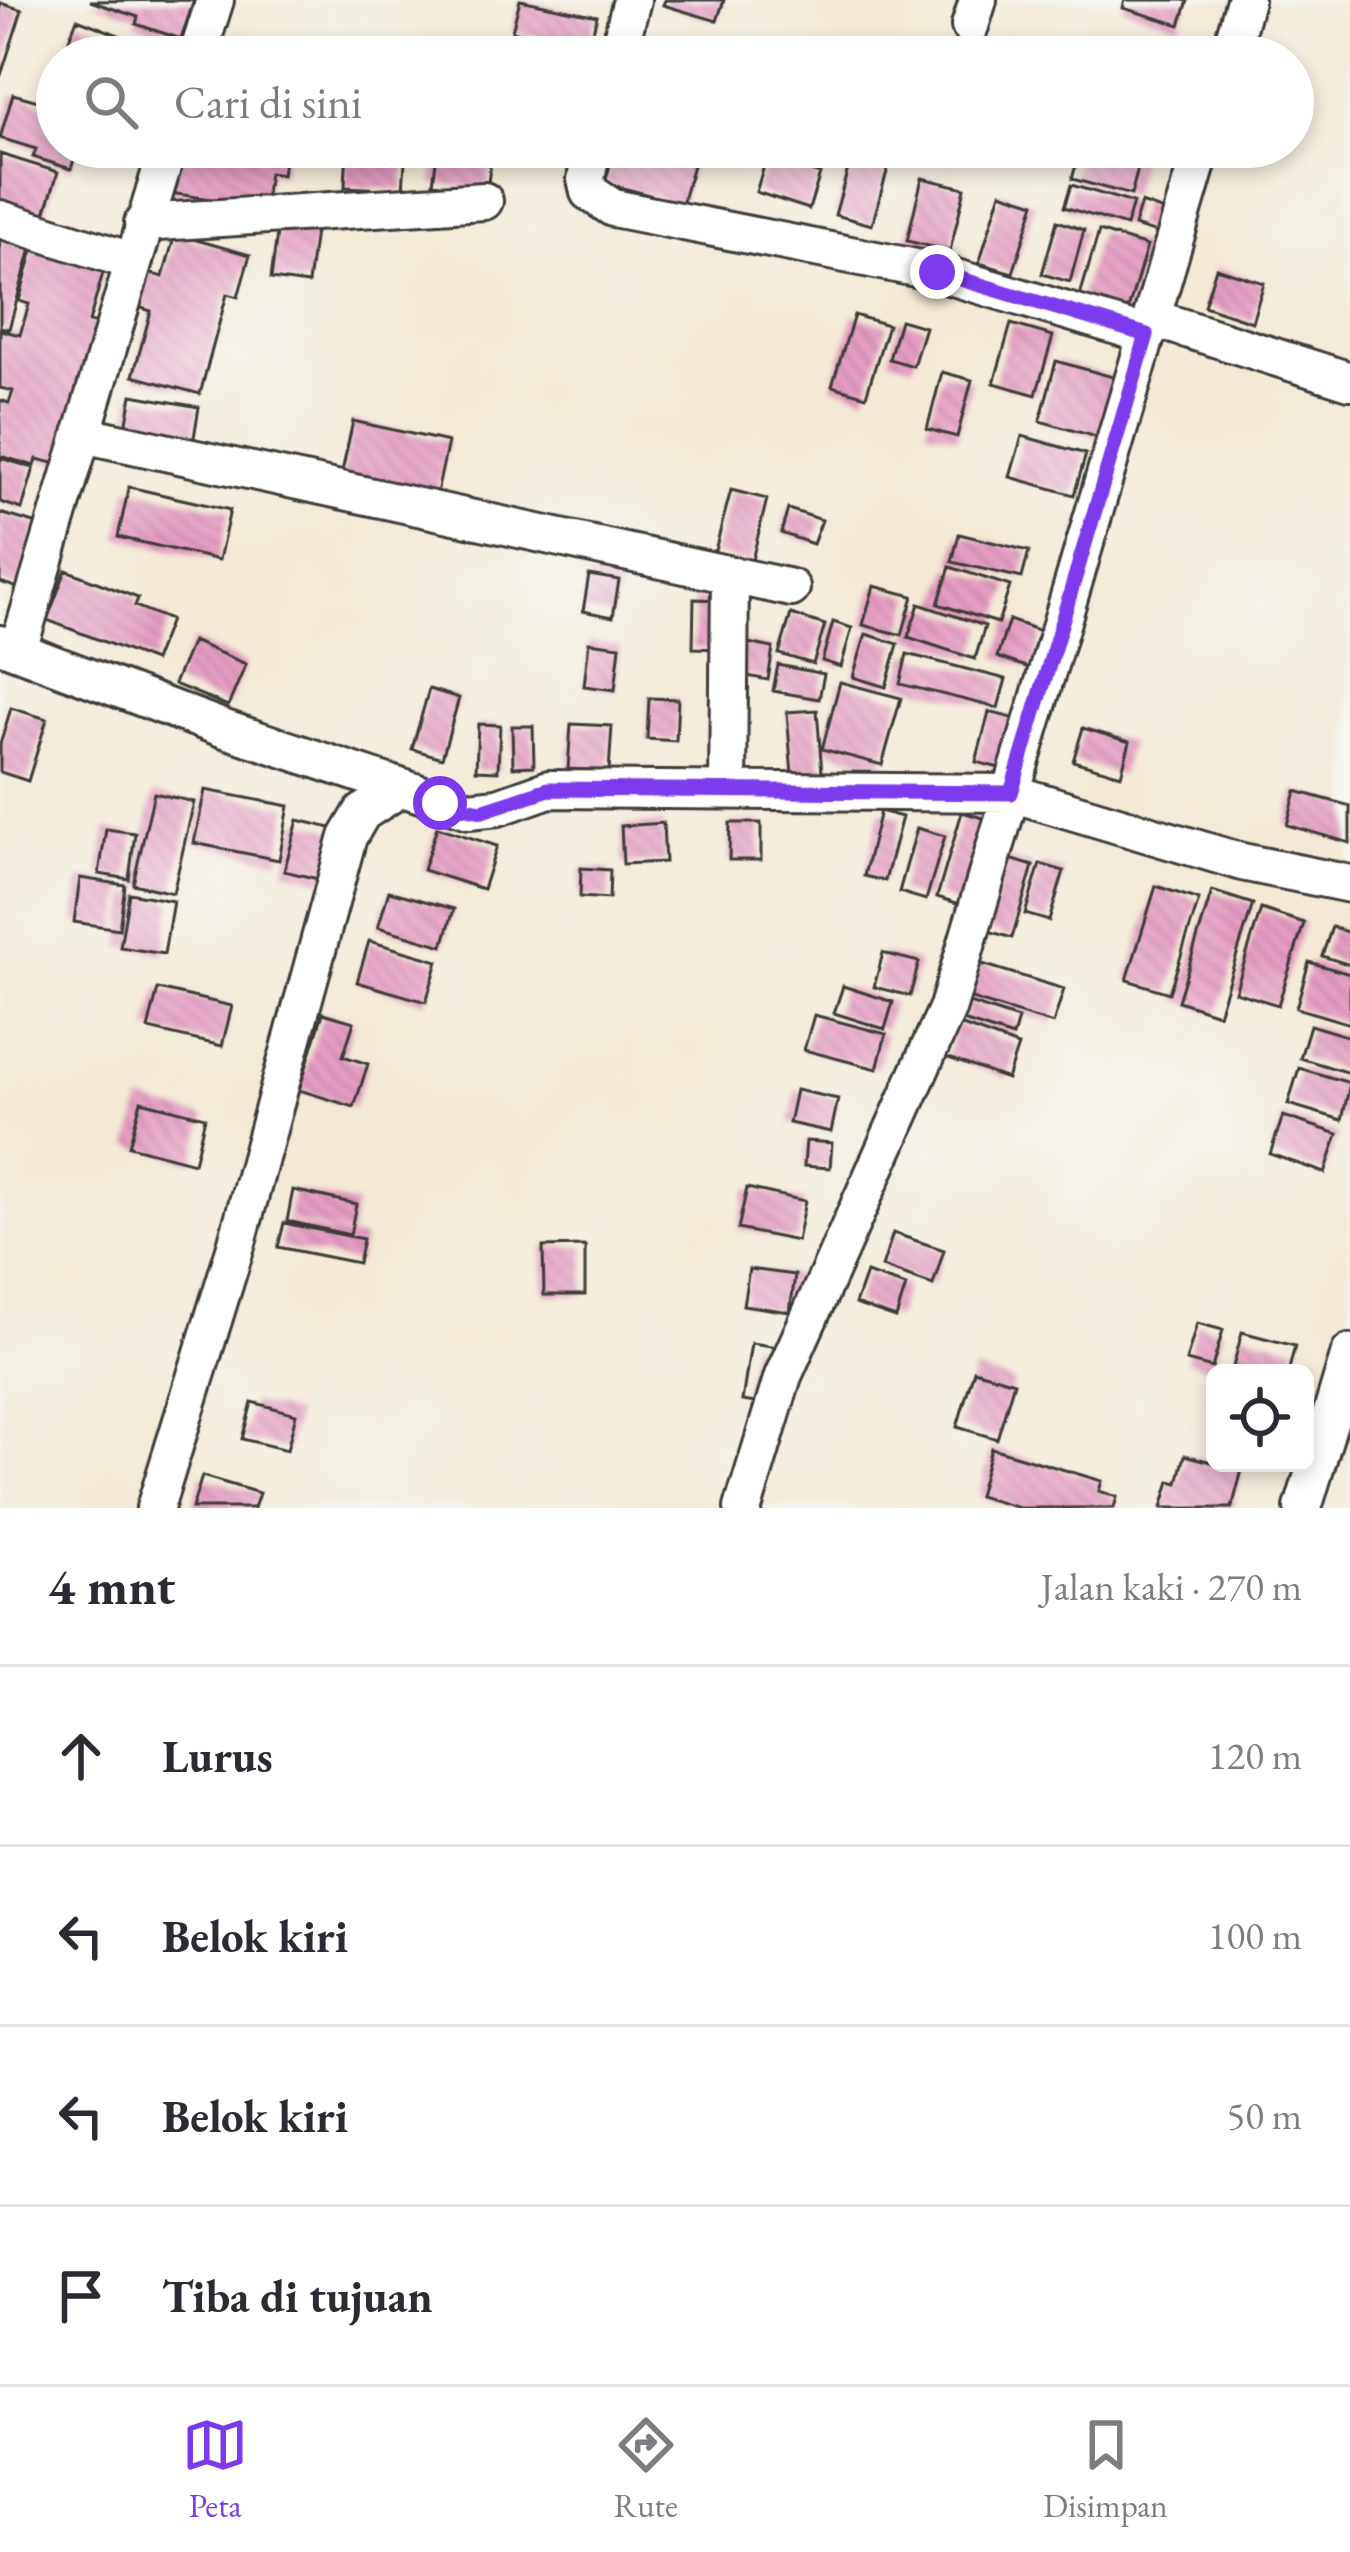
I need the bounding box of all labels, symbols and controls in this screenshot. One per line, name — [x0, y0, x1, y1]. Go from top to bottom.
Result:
search box — [36, 36, 1314, 168]
icon: search — [78, 69, 144, 135]
text: Cari di sini — [174, 73, 362, 131]
route end — [910, 245, 964, 299]
route start — [413, 776, 467, 830]
map controls — [1206, 1364, 1314, 1472]
button: locate — [1206, 1364, 1314, 1472]
text: 4 mnt — [48, 1553, 175, 1619]
text: Jalan kaki · 270 m — [1040, 1561, 1302, 1612]
icon: ahead — [48, 1723, 114, 1789]
text: Lurus — [162, 1727, 273, 1785]
text: 120 m — [1208, 1730, 1302, 1781]
icon: left — [48, 1903, 114, 1969]
text: Belok kiri — [162, 1907, 348, 1965]
text: 100 m — [1208, 1910, 1302, 1961]
icon: left — [48, 2083, 114, 2149]
text: Belok kiri — [162, 2087, 348, 2145]
text: 50 m — [1226, 2090, 1302, 2141]
icon: arrive — [48, 2263, 114, 2329]
text: Tiba di tujuan — [162, 2267, 433, 2325]
tab: Peta — [182, 2412, 248, 2527]
tab: Rute — [613, 2412, 679, 2527]
tab: Disimpan — [1043, 2412, 1168, 2527]

